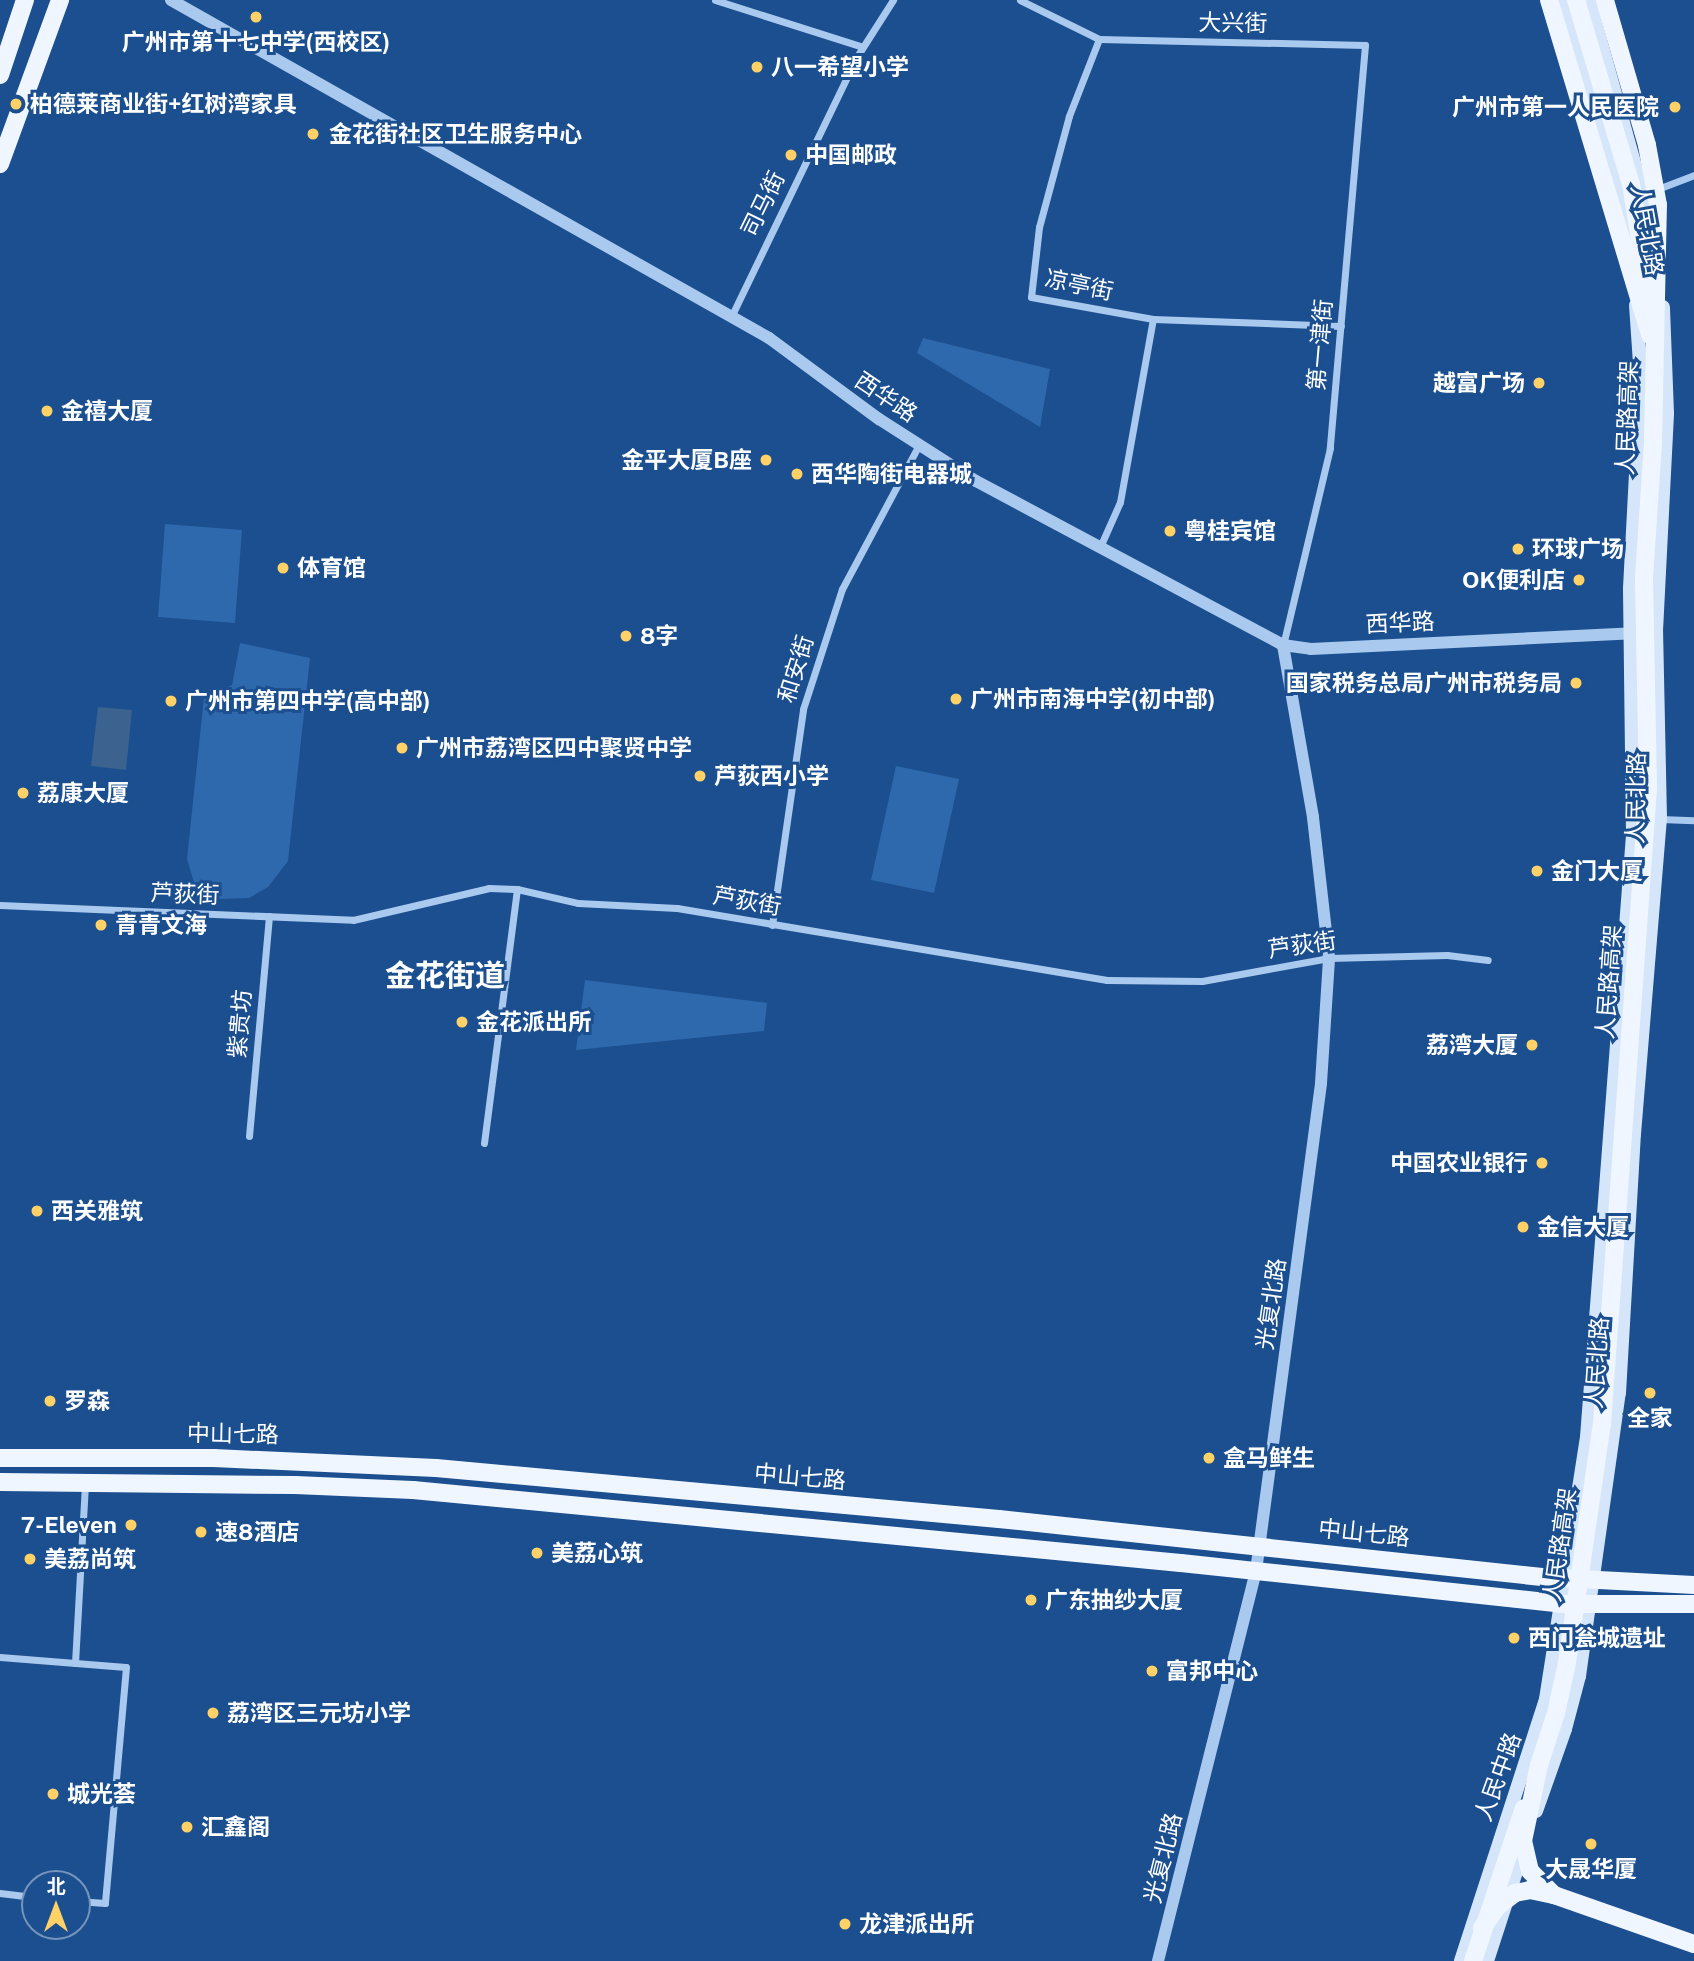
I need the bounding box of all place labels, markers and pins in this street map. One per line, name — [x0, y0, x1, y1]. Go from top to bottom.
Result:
marker: 广州市第十七中学(西校区) — [248, 9, 264, 25]
place label: 广州市第十七中学(西校区) — [122, 28, 390, 56]
place label: 八一希望小学 — [771, 53, 909, 81]
marker: 八一希望小学 — [749, 59, 765, 75]
place label: 柏德莱商业街+红树湾家具 — [30, 90, 297, 118]
place label: 广州市第一人民医院 — [1452, 93, 1659, 121]
marker: 柏德莱商业街+红树湾家具 — [8, 96, 24, 112]
marker: 广州市第一人民医院 — [1665, 97, 1685, 117]
place label: 金花街社区卫生服务中心 — [329, 120, 582, 148]
marker: 金花街社区卫生服务中心 — [303, 124, 323, 144]
place label: 中国邮政 — [805, 141, 897, 169]
marker: 中国邮政 — [783, 147, 799, 163]
place label: 越富广场 — [1433, 369, 1525, 397]
marker: 越富广场 — [1531, 375, 1547, 391]
place label: 金禧大厦 — [61, 397, 153, 425]
marker: 金禧大厦 — [39, 403, 55, 419]
place label: 金平大厦B座 — [621, 446, 752, 474]
marker: 金平大厦B座 — [758, 452, 774, 468]
place label: 西华陶街电器城 — [811, 460, 972, 488]
marker: 西华陶街电器城 — [789, 466, 805, 482]
place label: 粤桂宾馆 — [1184, 517, 1276, 545]
marker: 粤桂宾馆 — [1162, 523, 1178, 539]
place label: 环球广场 — [1532, 535, 1624, 563]
marker: 环球广场 — [1510, 541, 1526, 557]
place label: 体育馆 — [297, 554, 366, 582]
marker: 体育馆 — [275, 560, 291, 576]
place label: OK便利店 — [1462, 566, 1565, 594]
marker: OK便利店 — [1571, 572, 1587, 588]
place label: 8字 — [640, 622, 678, 650]
marker: 8字 — [618, 628, 634, 644]
place label: 国家税务总局广州市税务局 — [1286, 669, 1562, 697]
marker: 国家税务总局广州市税务局 — [1568, 675, 1584, 691]
place label: 广州市南海中学(初中部) — [970, 685, 1215, 713]
place label: 广州市第四中学(高中部) — [185, 687, 430, 715]
marker: 广州市南海中学(初中部) — [948, 691, 964, 707]
marker: 广州市第四中学(高中部) — [163, 693, 179, 709]
place label: 广州市荔湾区四中聚贤中学 — [416, 734, 692, 762]
marker: 广州市荔湾区四中聚贤中学 — [394, 740, 410, 756]
place label: 芦荻西小学 — [714, 762, 829, 790]
marker: 芦荻西小学 — [692, 768, 708, 784]
place label: 荔康大厦 — [37, 779, 129, 807]
marker: 荔康大厦 — [15, 785, 31, 801]
place label: 金门大厦 — [1551, 857, 1643, 885]
marker: 金门大厦 — [1529, 863, 1545, 879]
place label: 青青文海 — [115, 911, 207, 939]
marker: 青青文海 — [93, 917, 109, 933]
place label: 金花派出所 — [476, 1008, 591, 1036]
marker: 金花派出所 — [454, 1014, 470, 1030]
place label: 荔湾大厦 — [1426, 1031, 1518, 1059]
marker: 荔湾大厦 — [1524, 1037, 1540, 1053]
place label: 中国农业银行 — [1390, 1149, 1528, 1177]
marker: 中国农业银行 — [1534, 1155, 1550, 1171]
place label: 西关雅筑 — [51, 1197, 143, 1225]
marker: 西关雅筑 — [29, 1203, 45, 1219]
place label: 金信大厦 — [1537, 1213, 1629, 1241]
marker: 金信大厦 — [1515, 1219, 1531, 1235]
marker: 全家 — [1642, 1385, 1658, 1401]
place label: 罗森 — [64, 1387, 110, 1415]
marker: 罗森 — [42, 1393, 58, 1409]
place label: 全家 — [1627, 1404, 1673, 1432]
place label: 盒马鲜生 — [1223, 1444, 1315, 1472]
marker: 盒马鲜生 — [1201, 1450, 1217, 1466]
place label: 7-Eleven — [21, 1511, 117, 1539]
marker: 7-Eleven — [123, 1517, 139, 1533]
place label: 速8酒店 — [215, 1518, 299, 1546]
marker: 速8酒店 — [193, 1524, 209, 1540]
place label: 美荔心筑 — [551, 1539, 643, 1567]
place label: 美荔尚筑 — [44, 1545, 136, 1573]
marker: 美荔心筑 — [529, 1545, 545, 1561]
marker: 美荔尚筑 — [22, 1551, 38, 1567]
place label: 广东抽纱大厦 — [1045, 1586, 1183, 1614]
marker: 广东抽纱大厦 — [1023, 1592, 1039, 1608]
place label: 西门瓮城遗址 — [1528, 1624, 1666, 1652]
marker: 西门瓮城遗址 — [1506, 1630, 1522, 1646]
place label: 富邦中心 — [1166, 1657, 1258, 1685]
marker: 富邦中心 — [1144, 1663, 1160, 1679]
place label: 荔湾区三元坊小学 — [227, 1699, 411, 1727]
marker: 荔湾区三元坊小学 — [205, 1705, 221, 1721]
place label: 城光荟 — [67, 1780, 136, 1808]
marker: 城光荟 — [45, 1786, 61, 1802]
place label: 汇鑫阁 — [201, 1813, 270, 1841]
marker: 汇鑫阁 — [179, 1819, 195, 1835]
marker: 大晟华厦 — [1583, 1836, 1599, 1852]
place label: 大晟华厦 — [1545, 1855, 1637, 1883]
place label: 龙津派出所 — [859, 1910, 974, 1938]
marker: 龙津派出所 — [837, 1916, 853, 1932]

